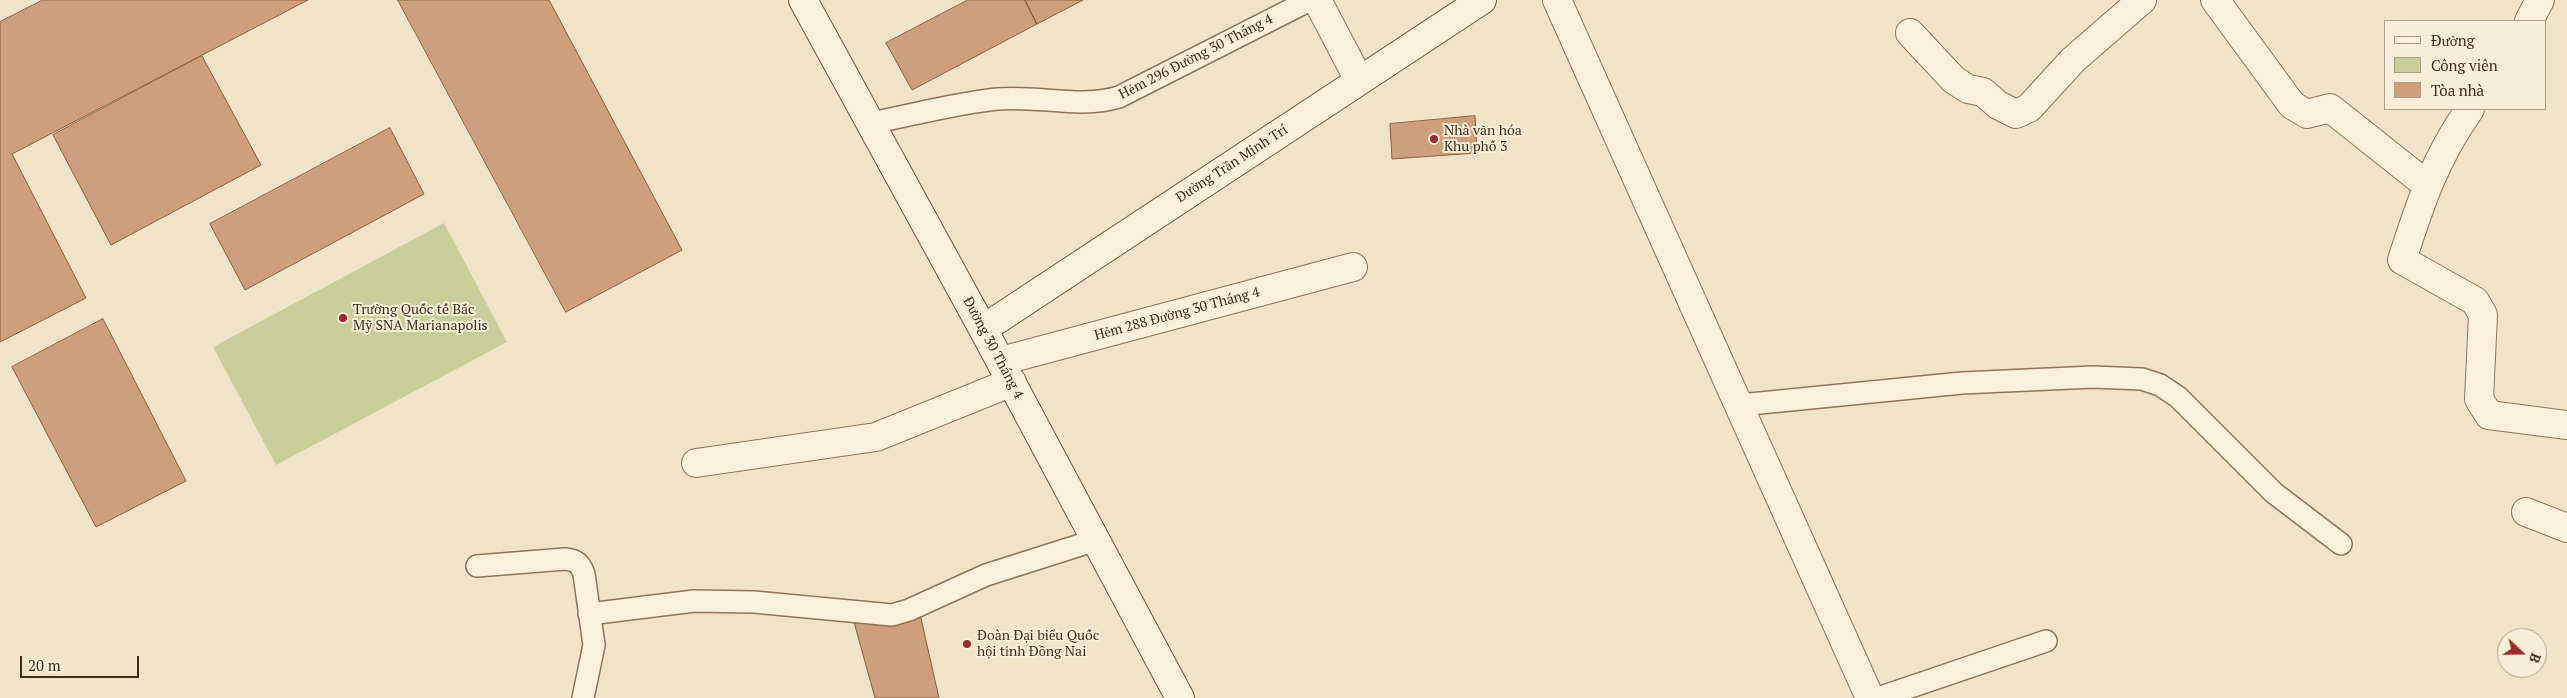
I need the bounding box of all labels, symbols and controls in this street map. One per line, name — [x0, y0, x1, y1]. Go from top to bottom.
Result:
street label: Hẻm 296 Đường 30 Tháng 4 — [1116, 11, 1276, 103]
legend — [2384, 20, 2547, 110]
text: Đường — [2431, 30, 2475, 50]
text: Công viên — [2431, 55, 2498, 75]
text: Tòa nhà — [2431, 80, 2484, 100]
street label: Đường Trần Minh Trí — [1173, 122, 1291, 206]
place label: Nhà văn hóa Khu phố 3 — [1444, 123, 1522, 156]
marker: Nhà văn hóa Khu phố 3 — [1428, 133, 1440, 145]
street label: Hẻm 288 Đường 30 Tháng 4 — [1092, 284, 1262, 344]
street label: Đường 30 Tháng 4 — [959, 294, 1027, 402]
place label: Trường Quốc tế Bắc Mỹ SNA Marianapolis — [353, 302, 488, 334]
marker: Trường Quốc tế Bắc Mỹ SNA Marianapolis — [337, 312, 349, 324]
place label: Đoàn Đại biểu Quốc hội tỉnh Đồng Nai — [977, 628, 1099, 660]
north arrow — [2497, 628, 2547, 678]
marker: Đoàn Đại biểu Quốc hội tỉnh Đồng Nai — [961, 638, 973, 650]
scale bar — [22, 646, 141, 678]
text: B — [2525, 651, 2546, 666]
text: 20 m — [28, 655, 61, 675]

